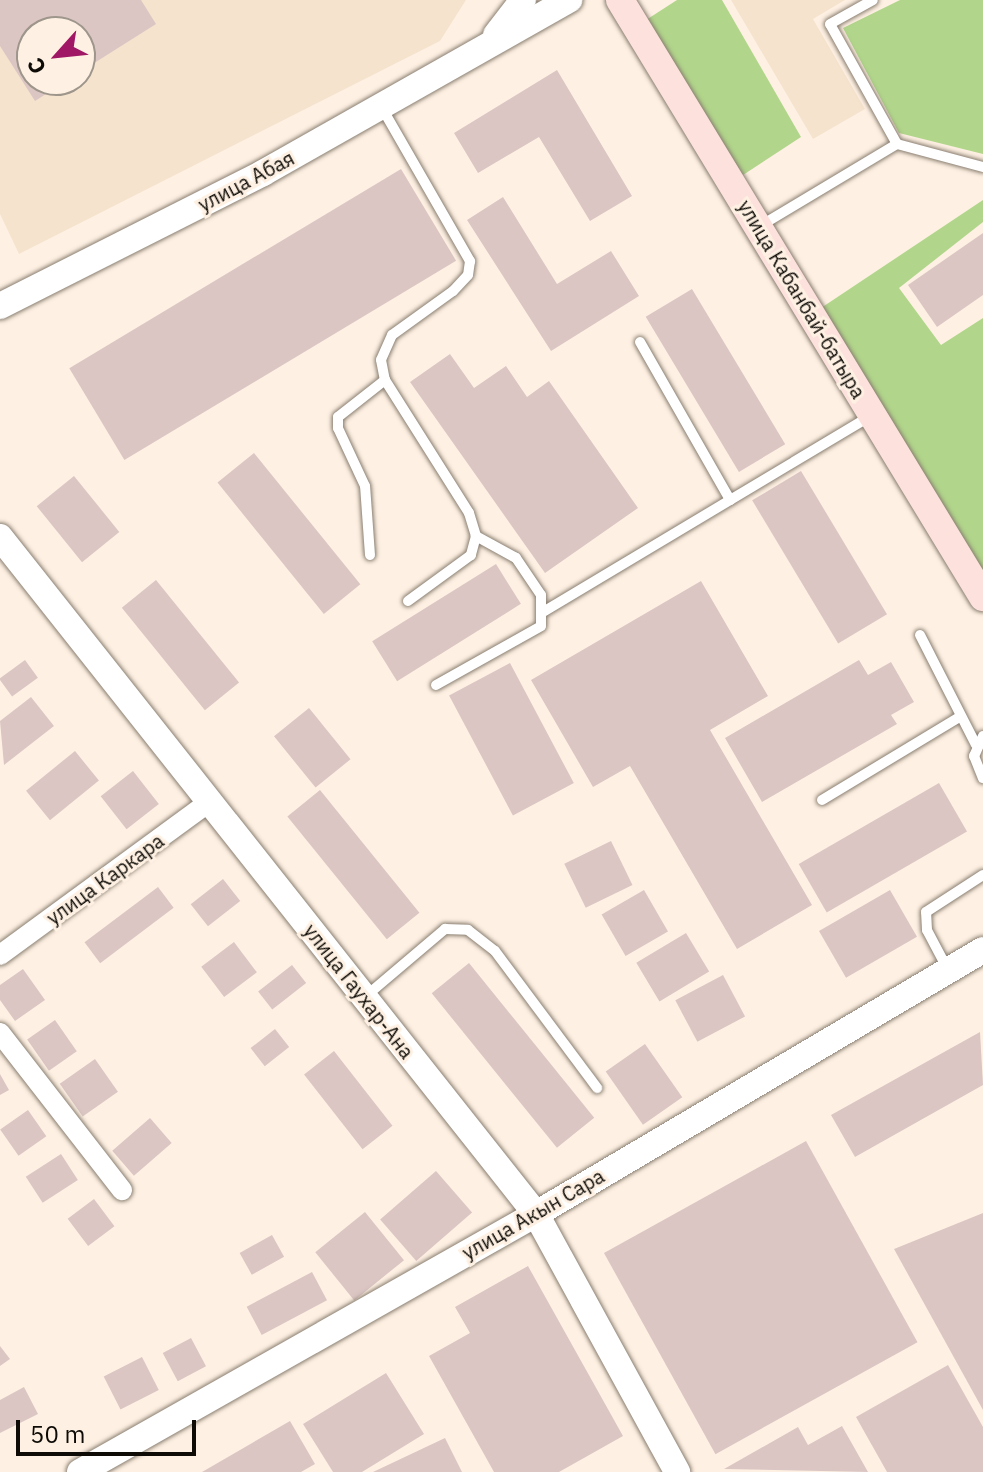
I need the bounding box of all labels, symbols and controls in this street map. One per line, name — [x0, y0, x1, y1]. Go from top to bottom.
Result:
north arrow — [16, 16, 96, 96]
text: С — [20, 53, 52, 79]
street label: улица Абая — [194, 146, 298, 216]
street label: улица Кабанбай-батыра — [733, 195, 871, 403]
street label: улица Каркара — [42, 828, 168, 930]
street label: улица Гаухар-Ана — [299, 919, 419, 1063]
street label: улица Акын Сара — [458, 1164, 608, 1264]
scale bar — [20, 1404, 200, 1454]
text: 50 m — [30, 1418, 85, 1450]

